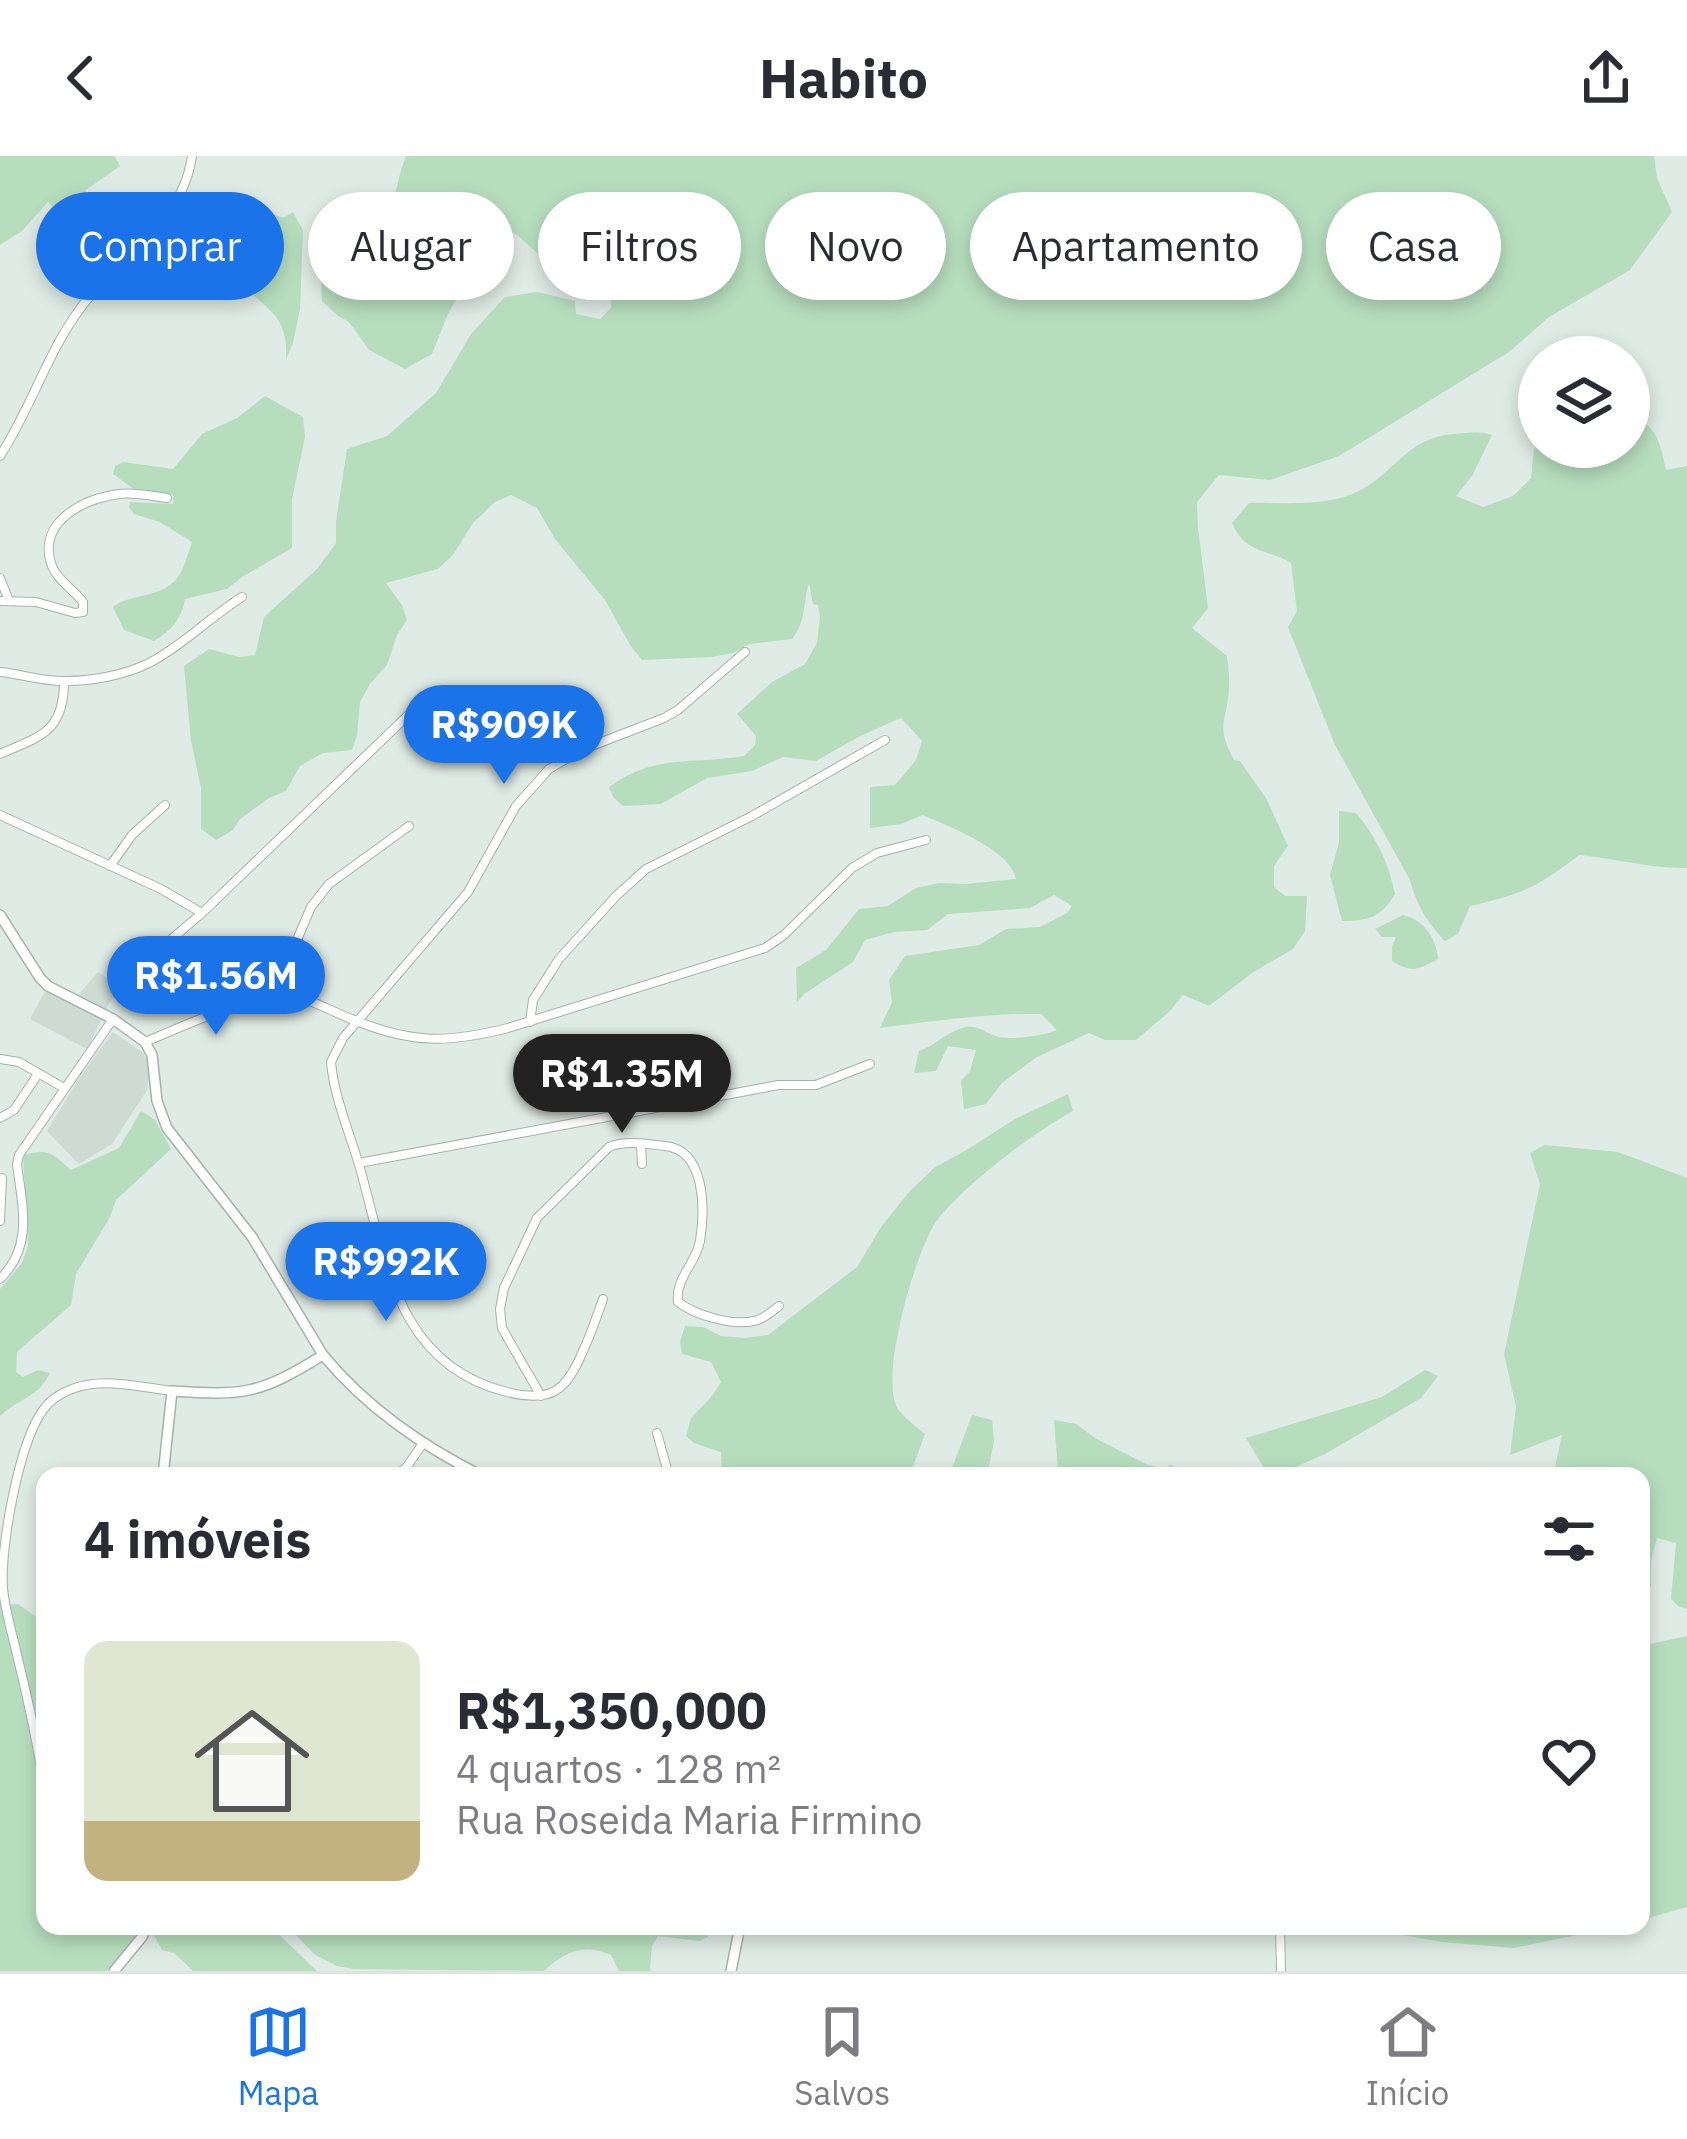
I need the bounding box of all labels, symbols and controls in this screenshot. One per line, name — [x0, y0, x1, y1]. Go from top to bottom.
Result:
text: Habito — [759, 43, 928, 113]
icon: back — [48, 45, 114, 111]
icon: share — [1573, 45, 1639, 111]
chip: Comprar — [36, 192, 284, 300]
chip: Alugar — [308, 192, 514, 300]
chip: Filtros — [538, 192, 741, 300]
chip: Novo — [765, 192, 946, 300]
chip: Apartamento — [970, 192, 1302, 300]
chip: Casa — [1326, 192, 1501, 300]
map controls — [1518, 336, 1650, 468]
button: layers — [1518, 336, 1650, 468]
pin: R$909K — [406, 685, 602, 787]
text: R$909K — [430, 698, 578, 749]
pin: R$1.56M — [105, 936, 327, 1038]
text: R$1.56M — [134, 949, 298, 1000]
pin: R$1.35M — [511, 1034, 733, 1136]
text: R$1.35M — [540, 1047, 704, 1098]
pin: R$992K — [288, 1222, 484, 1324]
text: R$992K — [312, 1235, 460, 1286]
text: 4 imóveis — [84, 1506, 311, 1572]
icon: filters — [1536, 1506, 1602, 1572]
text: R$1,350,000 — [456, 1677, 767, 1743]
icon: home — [180, 1689, 324, 1833]
icon: heart — [1536, 1728, 1602, 1794]
text: 4 quartos · 128 m² — [456, 1743, 781, 1794]
text: Rua Roseida Maria Firmino — [456, 1794, 922, 1845]
tab: Mapa — [238, 1999, 319, 2114]
tab: Salvos — [794, 1999, 890, 2114]
tab: Início — [1366, 1999, 1449, 2114]

